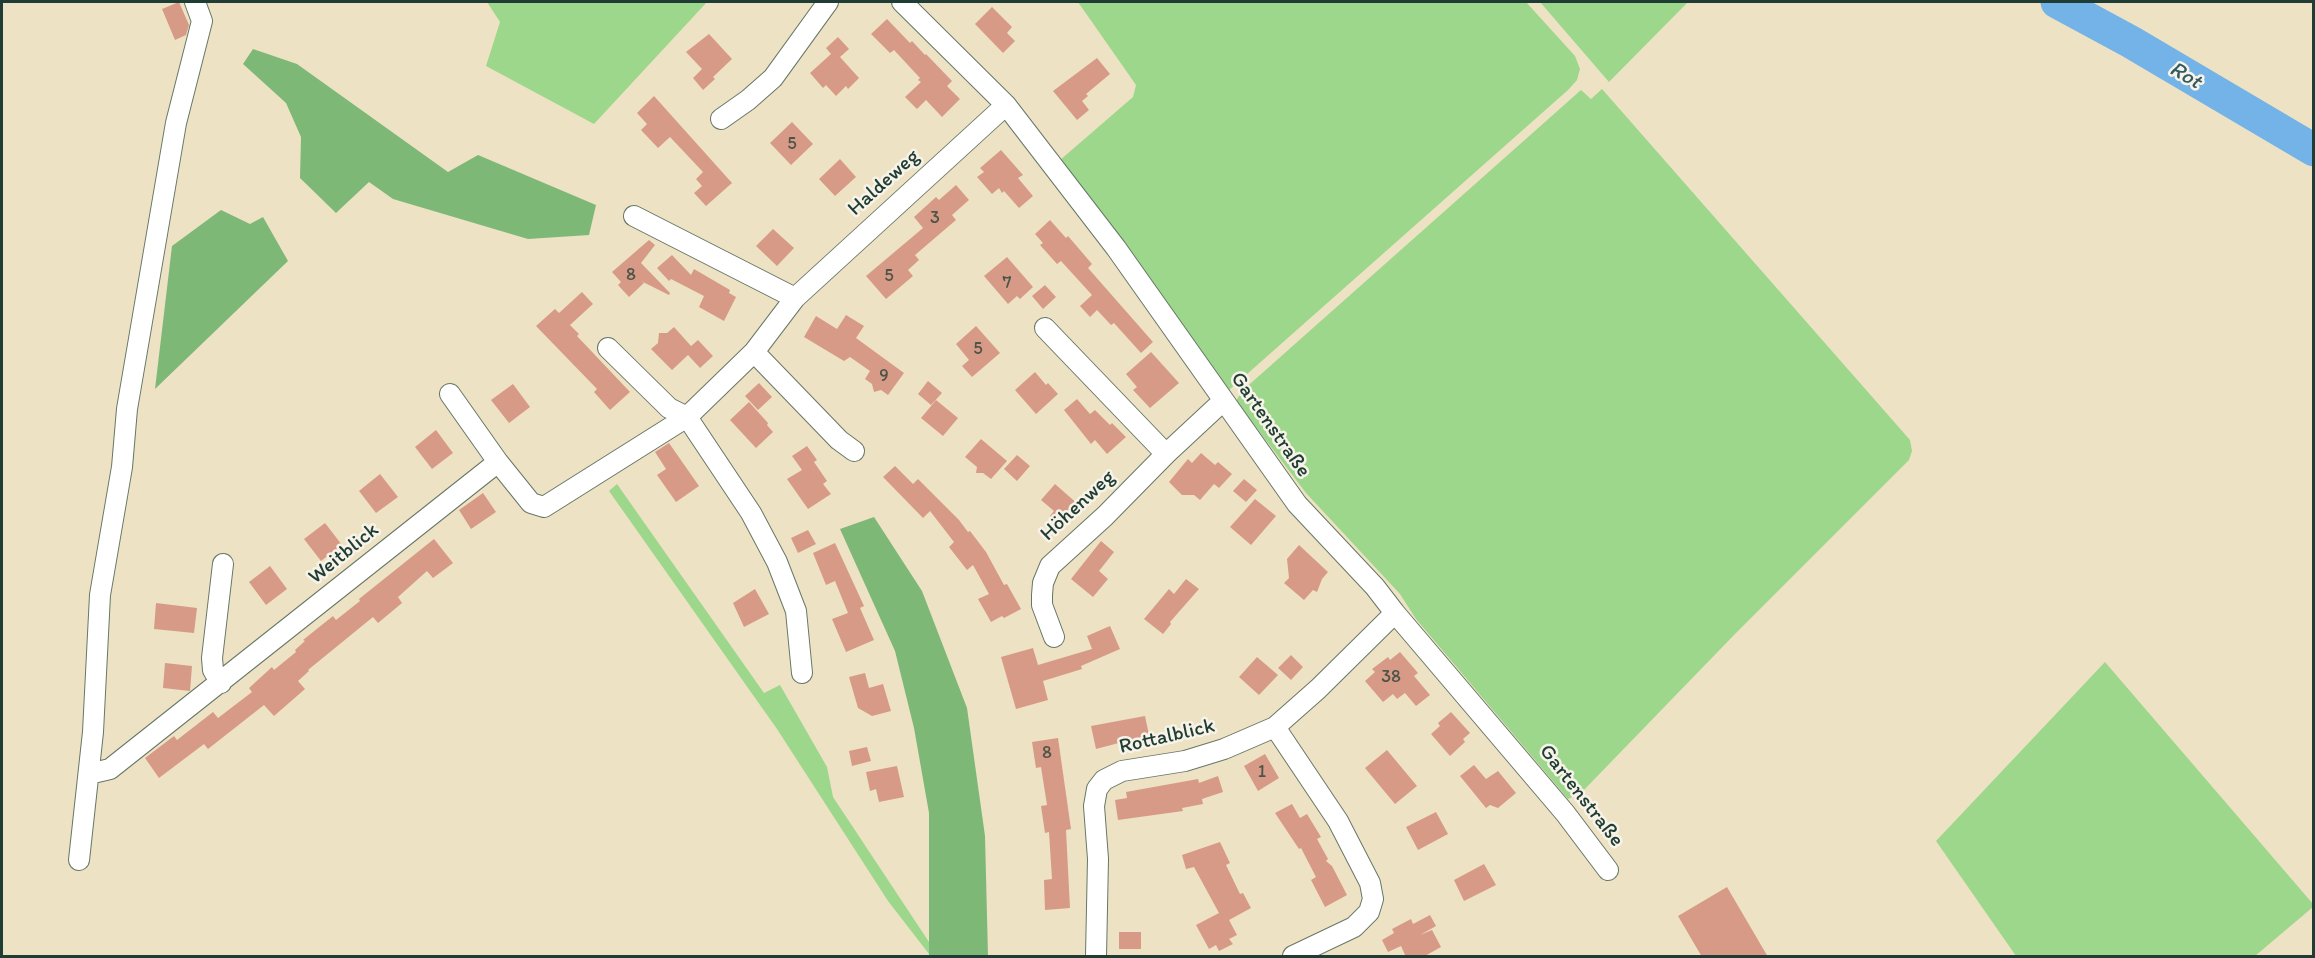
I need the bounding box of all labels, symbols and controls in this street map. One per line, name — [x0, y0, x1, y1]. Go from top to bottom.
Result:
water label: Rot — [2164, 56, 2206, 96]
house number: 5 — [787, 133, 797, 155]
street label: Haldeweg — [843, 144, 925, 222]
house number: 3 — [930, 207, 940, 229]
house number: 8 — [626, 264, 636, 286]
house number: 5 — [884, 265, 894, 287]
house number: 7 — [1003, 272, 1011, 294]
house number: 5 — [973, 338, 983, 360]
house number: 9 — [879, 365, 889, 387]
street label: Gartenstraße — [1224, 367, 1316, 483]
street label: Höhenweg — [1035, 465, 1121, 547]
street label: Weitblick — [304, 518, 384, 590]
house number: 38 — [1381, 666, 1401, 688]
street label: Rottalblick — [1117, 714, 1217, 760]
street label: Gartenstraße — [1533, 740, 1629, 852]
house number: 8 — [1042, 742, 1052, 764]
house number: 1 — [1258, 761, 1266, 783]

